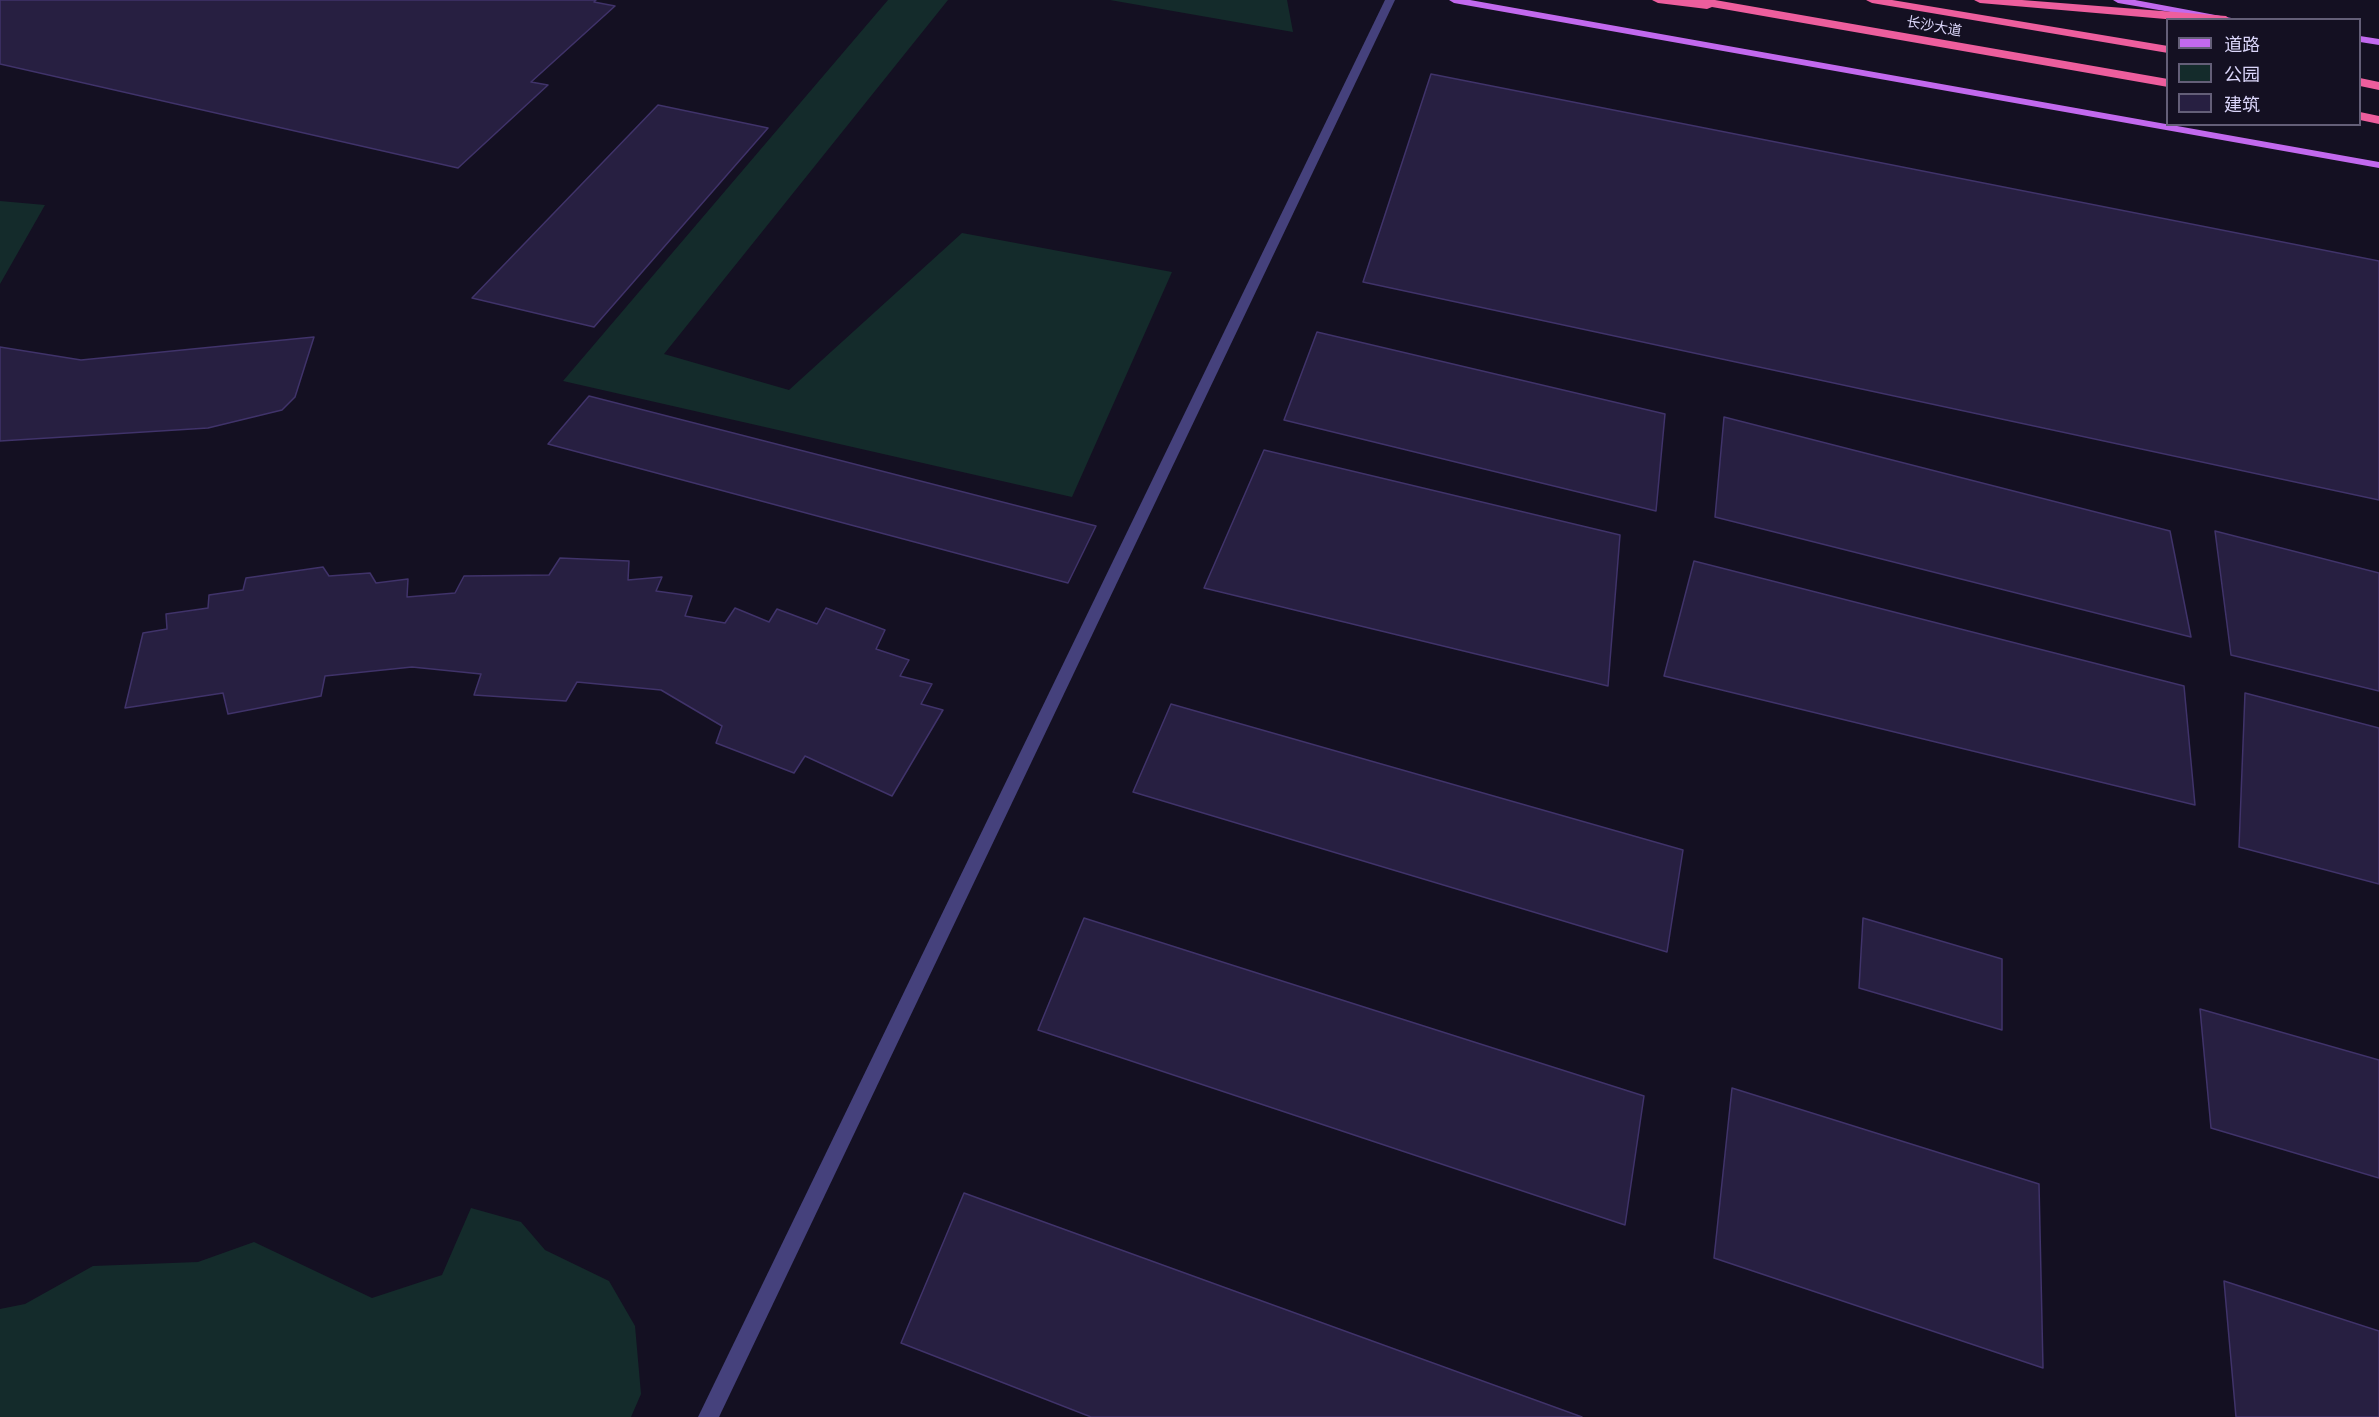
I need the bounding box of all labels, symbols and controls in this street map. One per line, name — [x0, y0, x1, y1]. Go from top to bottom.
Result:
street label: 长沙大道 — [1905, 14, 1963, 40]
legend — [2166, 18, 2361, 126]
text: 道路 — [2224, 33, 2260, 56]
text: 公园 — [2224, 63, 2260, 86]
text: 建筑 — [2224, 93, 2260, 116]

